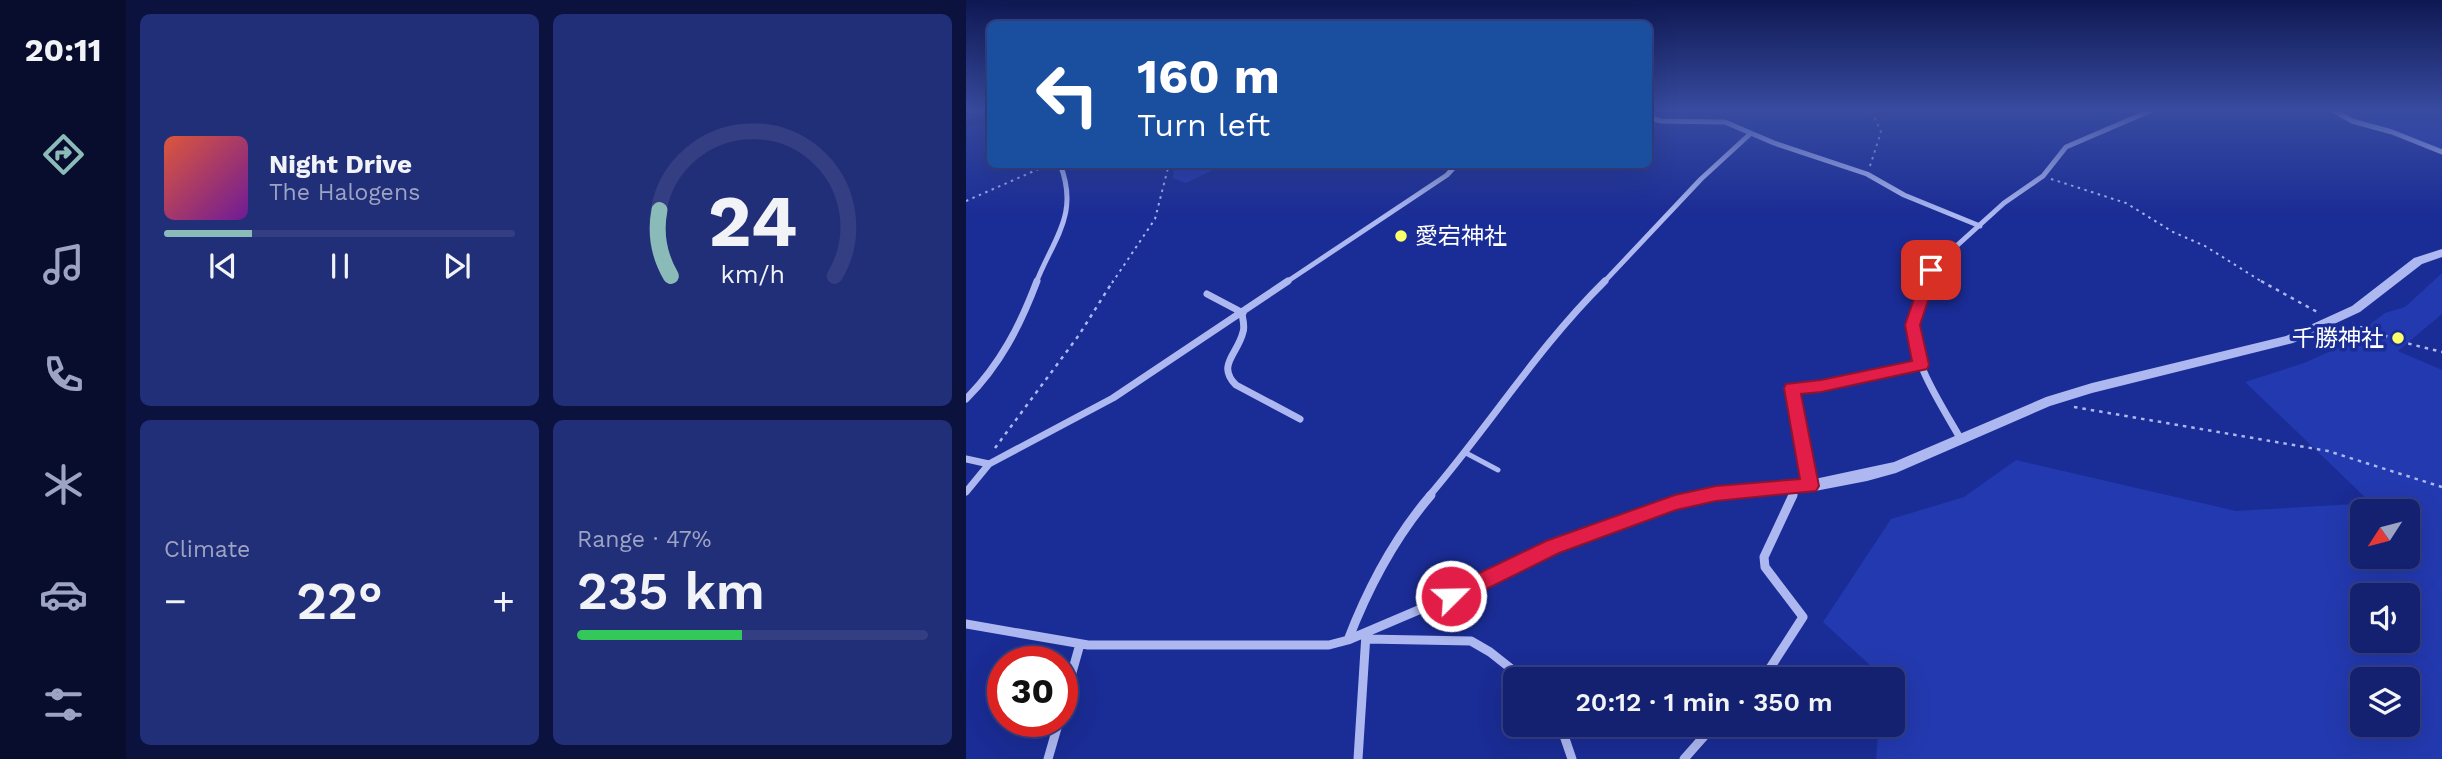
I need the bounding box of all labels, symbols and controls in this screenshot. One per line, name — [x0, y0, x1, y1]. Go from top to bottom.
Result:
text: 20:11 — [25, 31, 101, 69]
text: 160 m — [1137, 47, 1280, 105]
icon: left — [1022, 49, 1113, 140]
text: Turn left — [1137, 106, 1270, 144]
icon: directions — [39, 130, 88, 179]
text: Night Drive — [269, 149, 412, 179]
text: The Halogens — [269, 179, 420, 206]
text: 24 — [708, 179, 797, 265]
place label: 愛宕神社 — [1415, 223, 1507, 250]
marker: 愛宕神社 — [1393, 228, 1409, 244]
icon: music — [39, 240, 88, 289]
pin — [1901, 240, 1961, 300]
icon: previous — [204, 247, 242, 285]
icon: pause — [321, 247, 359, 285]
icon: next — [438, 247, 476, 285]
icon: arrive — [1912, 251, 1950, 289]
text: km/h — [720, 260, 785, 289]
place label: 千勝神社 — [2292, 325, 2384, 352]
marker: 千勝神社 — [2390, 330, 2406, 346]
icon: phone — [39, 350, 88, 399]
icon: climate — [39, 460, 88, 509]
north arrow — [2350, 499, 2420, 569]
map controls — [2350, 499, 2420, 737]
text: Range · 47% — [577, 526, 711, 553]
text: Climate — [164, 536, 250, 563]
position arrow — [1414, 559, 1488, 633]
text: 235 km — [577, 561, 765, 622]
icon: car — [39, 570, 88, 619]
text: 22° — [296, 571, 383, 632]
text: − — [164, 579, 187, 623]
text: + — [492, 579, 515, 623]
button: sound — [2350, 583, 2420, 653]
speed limit sign: 30 — [987, 646, 1078, 737]
button: layers — [2350, 667, 2420, 737]
icon: filters — [39, 680, 88, 729]
text: 20:12 · 1 min · 350 m — [1576, 687, 1832, 717]

